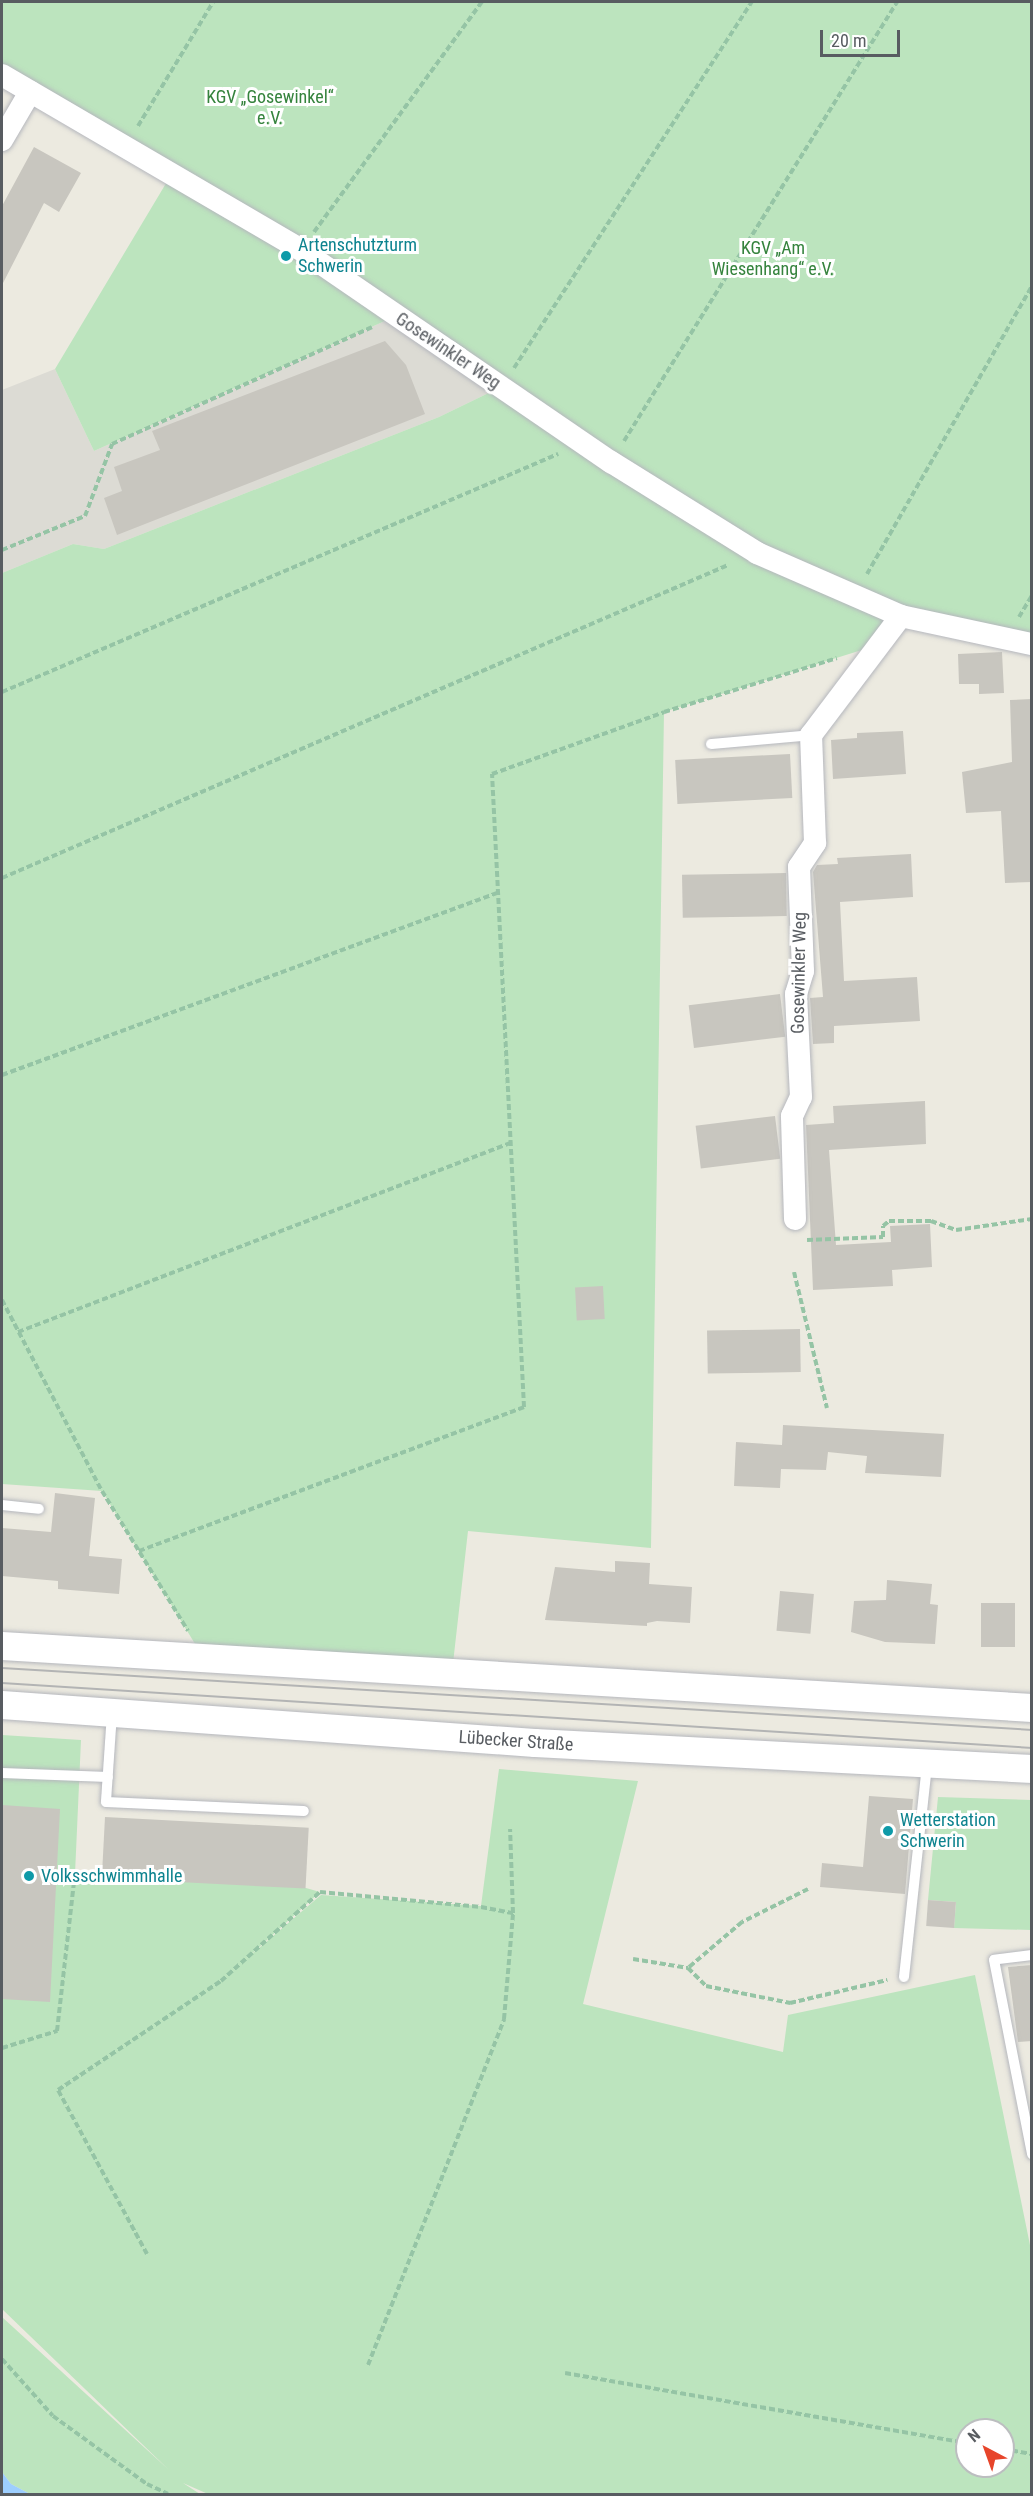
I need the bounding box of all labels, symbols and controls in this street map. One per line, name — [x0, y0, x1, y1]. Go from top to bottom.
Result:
scale bar — [823, 18, 902, 56]
text: 20 m — [831, 30, 866, 51]
park label: KGV „Gosewinkel“ e.V. — [206, 87, 334, 130]
place label: Artenschutzturm Schwerin — [298, 235, 417, 278]
park label: KGV „Am Wiesenhang“ e.V. — [712, 238, 834, 280]
marker: Artenschutzturm Schwerin — [279, 249, 293, 263]
street label: Gosewinkler Weg — [391, 308, 505, 394]
street label: Gosewinkler Weg — [787, 912, 811, 1034]
street label: Lübecker Straße — [458, 1726, 574, 1756]
place label: Wetterstation Schwerin — [900, 1810, 996, 1852]
marker: Wetterstation Schwerin — [881, 1824, 895, 1838]
place label: Volksschwimmhalle — [41, 1865, 182, 1887]
marker: Volksschwimmhalle — [22, 1869, 36, 1883]
north arrow — [955, 2418, 1015, 2478]
text: N — [964, 2425, 984, 2446]

